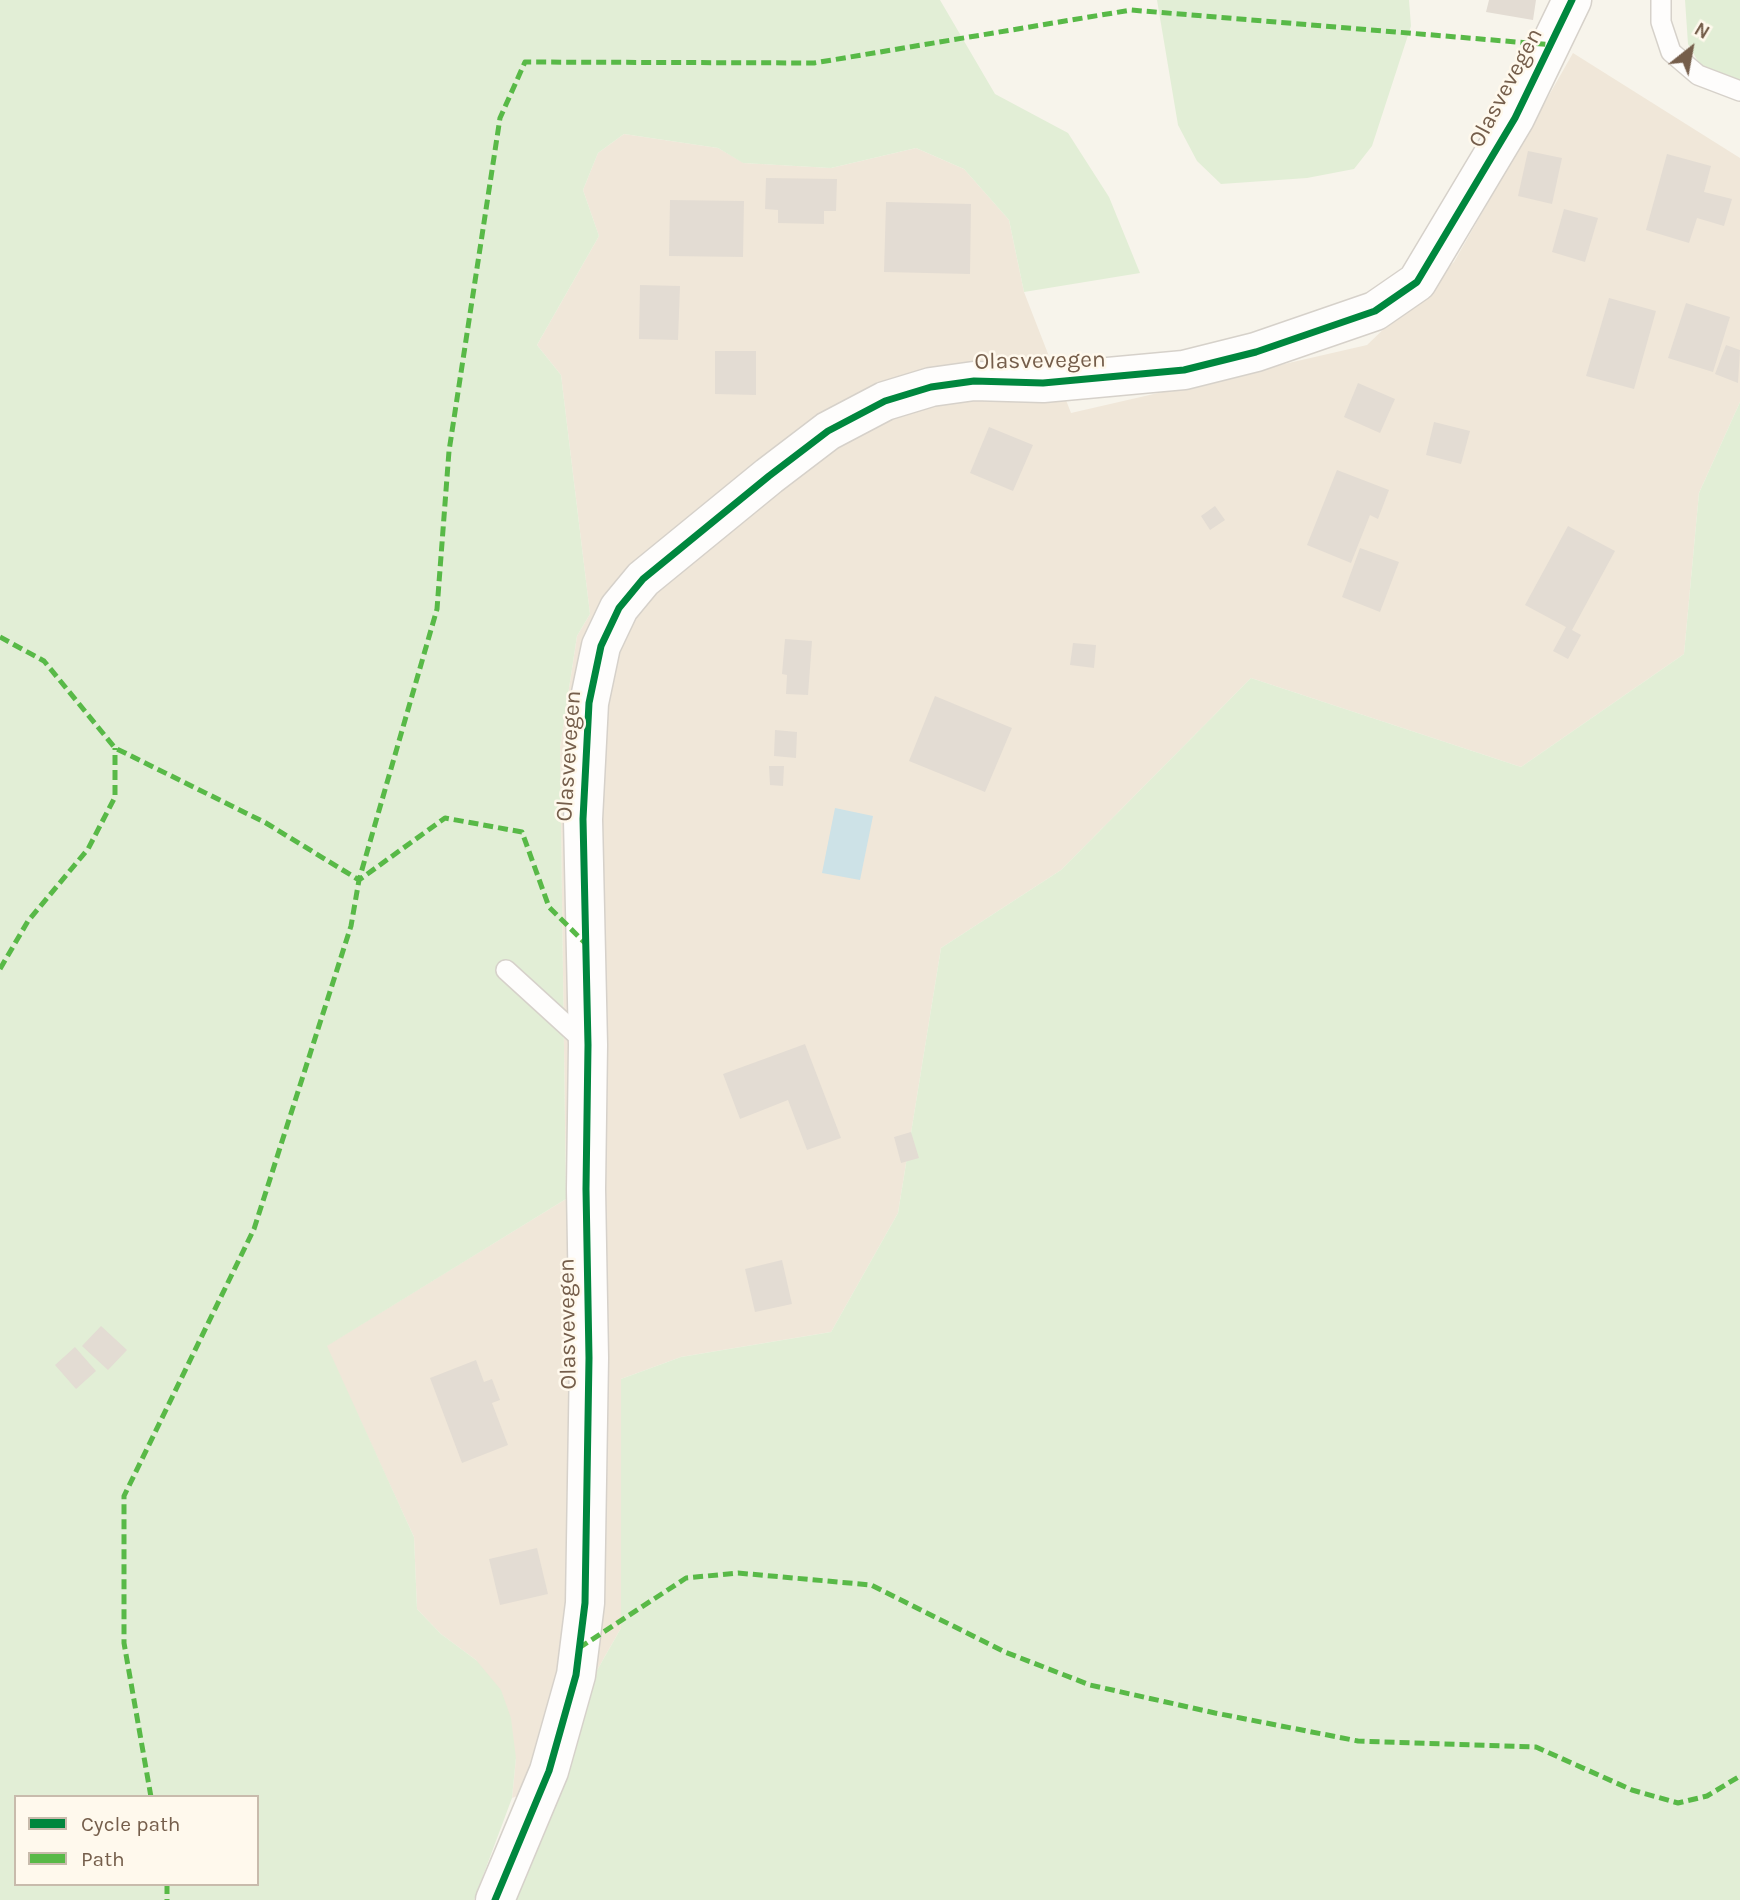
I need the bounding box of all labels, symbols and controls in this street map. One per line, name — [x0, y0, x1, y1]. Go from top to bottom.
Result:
north arrow — [1656, 14, 1726, 84]
text: N — [1690, 18, 1713, 44]
street label: Olasvevegen — [1463, 23, 1549, 153]
street label: Olasvevegen — [974, 346, 1106, 376]
street label: Olasvevegen — [551, 689, 587, 823]
street label: Olasvevegen — [553, 1258, 583, 1390]
legend — [14, 1795, 259, 1886]
text: Cycle path — [81, 1812, 181, 1836]
text: Path — [81, 1847, 125, 1871]

